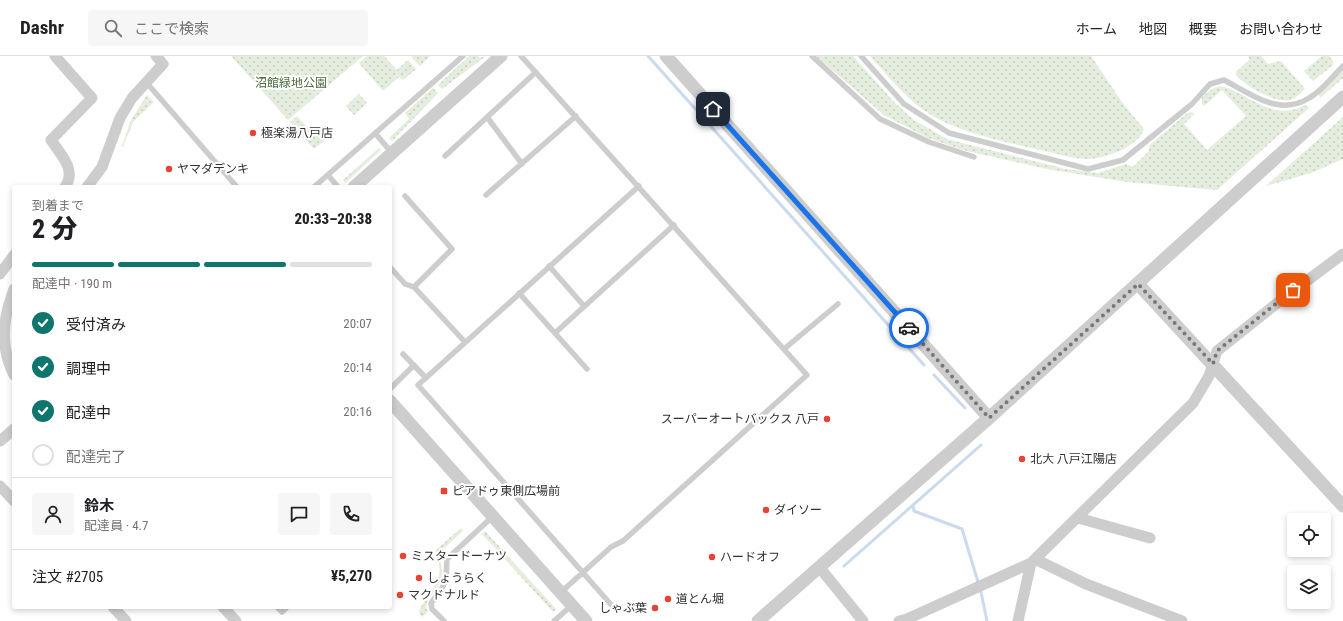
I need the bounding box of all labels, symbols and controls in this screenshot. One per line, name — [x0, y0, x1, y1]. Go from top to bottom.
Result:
search box — [88, 10, 368, 46]
text: Dashr — [20, 16, 64, 39]
icon: search — [102, 17, 124, 39]
text: ここで検索 — [134, 20, 209, 38]
text: ホーム — [1075, 21, 1117, 37]
text: 地図 — [1139, 21, 1167, 37]
text: 概要 — [1189, 21, 1217, 37]
text: お問い合わせ — [1239, 21, 1323, 37]
park label: 沼館緑地公園 — [255, 76, 327, 90]
pin — [696, 92, 730, 126]
icon: home — [702, 98, 724, 120]
place label: 極楽湯八戸店 — [261, 126, 333, 140]
marker: 極楽湯八戸店 — [248, 128, 258, 138]
place label: ヤマダデンキ — [177, 162, 249, 176]
marker: ヤマダデンキ — [164, 164, 174, 174]
text: 到着まで — [32, 198, 84, 213]
text: 20:33–20:38 — [294, 210, 372, 228]
text: 2 分 — [32, 214, 77, 244]
pin — [1276, 273, 1310, 307]
text: 配達中 · 190 m — [32, 276, 112, 291]
icon: bag — [1282, 279, 1304, 301]
courier — [889, 308, 929, 348]
icon: check — [32, 312, 54, 334]
text: 受付済み — [66, 316, 126, 334]
text: 20:07 — [343, 316, 372, 331]
icon: car — [898, 317, 920, 339]
icon: check — [32, 356, 54, 378]
text: 調理中 — [66, 360, 111, 378]
text: 20:14 — [343, 360, 372, 375]
icon: check — [32, 400, 54, 422]
text: 配達中 — [66, 404, 111, 422]
text: 20:16 — [343, 404, 372, 419]
place label: スーパーオートバックス 八戸 — [661, 412, 819, 426]
marker: スーパーオートバックス 八戸 — [822, 414, 832, 424]
text: 配達完了 — [66, 448, 126, 466]
place label: 北大 八戸江陽店 — [1030, 452, 1117, 466]
marker: 北大 八戸江陽店 — [1017, 454, 1027, 464]
place label: ピアドゥ東側広場前 — [452, 484, 560, 498]
marker: ピアドゥ東側広場前 — [439, 486, 449, 496]
button: person — [32, 493, 74, 535]
button: chat — [278, 493, 320, 535]
button: phone — [330, 493, 372, 535]
text: 鈴木 — [84, 497, 114, 515]
place label: ダイソー — [774, 503, 822, 517]
marker: ダイソー — [761, 505, 771, 515]
map controls — [1287, 513, 1331, 609]
button: locate — [1287, 513, 1331, 557]
text: 配達員 · 4.7 — [84, 518, 148, 533]
place label: ミスタードーナツ — [411, 549, 507, 563]
place label: ハードオフ — [720, 550, 780, 564]
marker: ミスタードーナツ — [398, 551, 408, 561]
marker: ハードオフ — [707, 552, 717, 562]
button: layers — [1287, 565, 1331, 609]
text: ¥5,270 — [331, 567, 372, 585]
text: 注文 #2705 — [32, 568, 103, 586]
place label: しょうらく — [427, 571, 487, 585]
marker: しょうらく — [414, 573, 424, 583]
place label: マクドナルド — [408, 588, 480, 602]
marker: マクドナルド — [395, 590, 405, 600]
place label: 道とん堀 — [676, 592, 724, 606]
marker: 道とん堀 — [663, 594, 673, 604]
place label: しゃぶ葉 — [599, 601, 647, 615]
marker: しゃぶ葉 — [650, 603, 660, 613]

